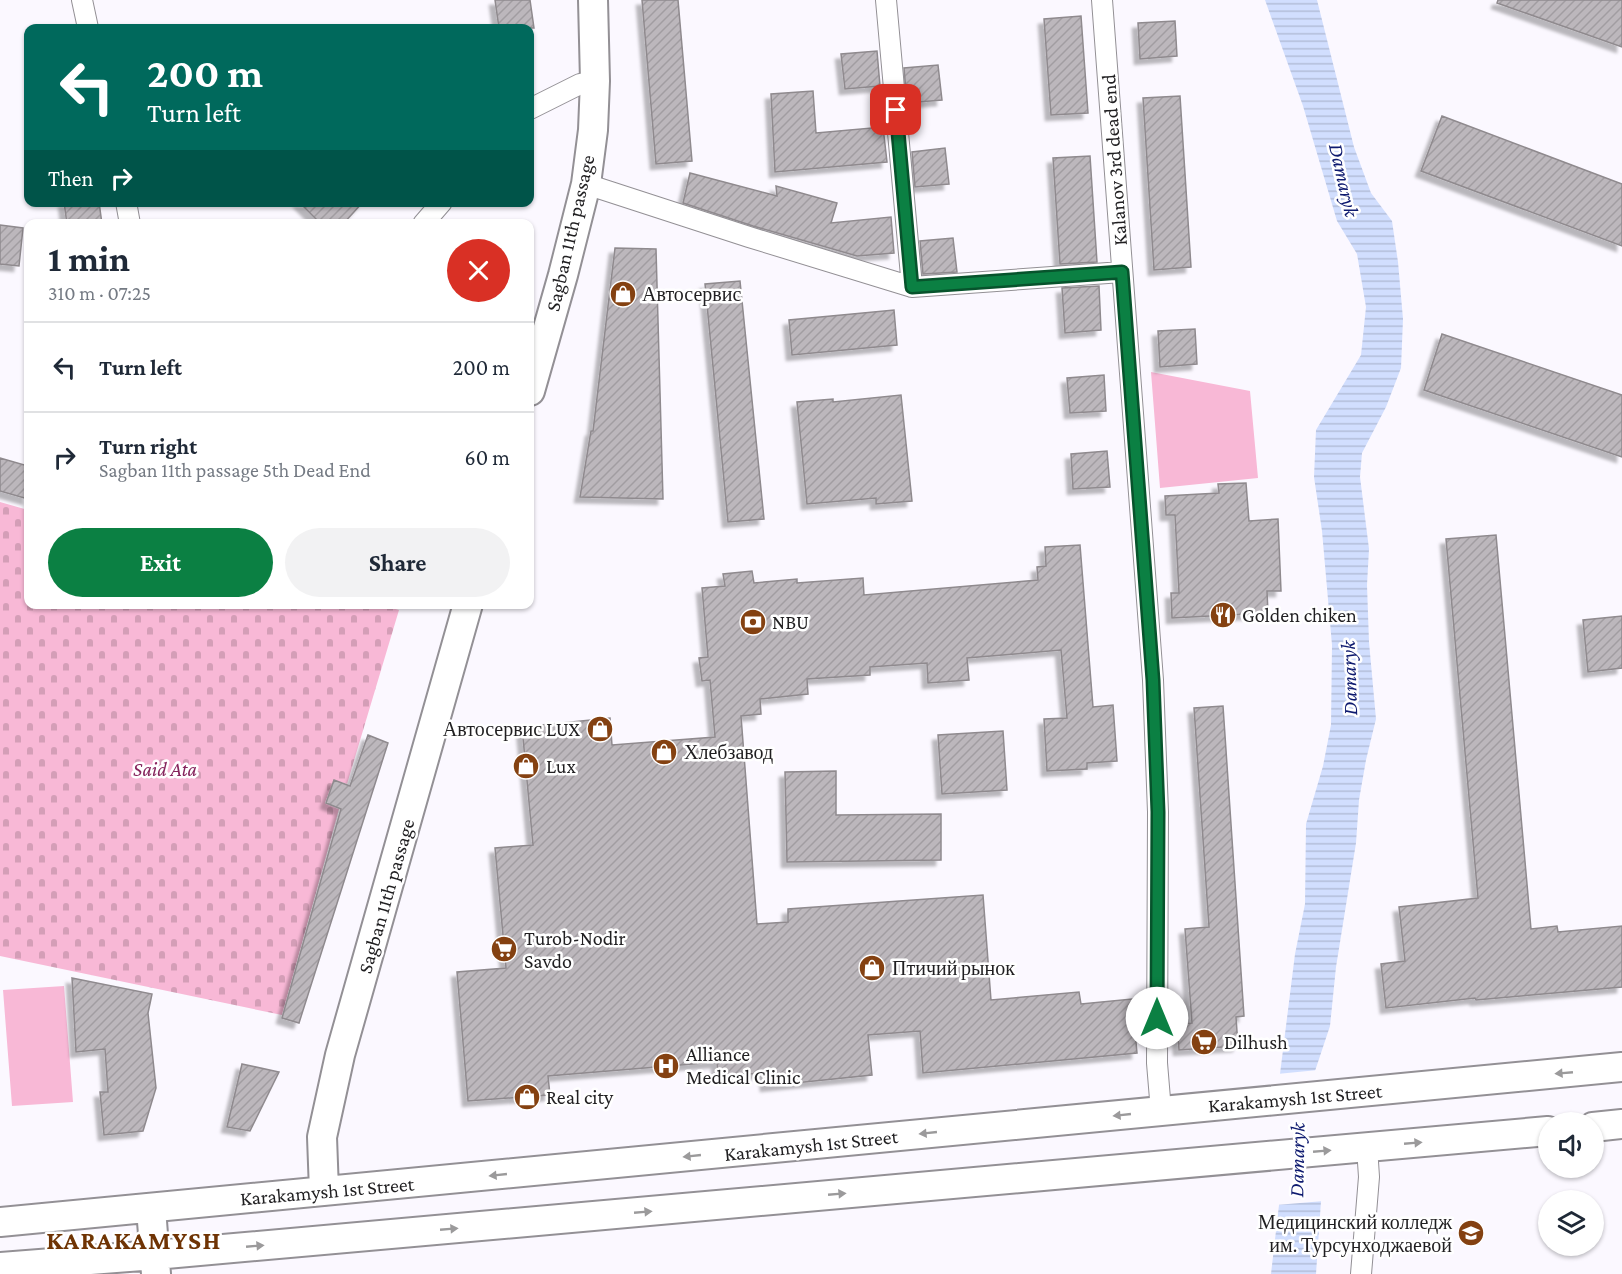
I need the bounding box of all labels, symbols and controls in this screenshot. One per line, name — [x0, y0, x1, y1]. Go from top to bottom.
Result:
icon: left — [48, 48, 126, 126]
text: 200 m — [147, 49, 263, 96]
street label: Kalanov 3rd dead end — [1097, 73, 1131, 247]
pin — [870, 84, 921, 135]
icon: arrive — [879, 93, 912, 126]
text: Turn left — [147, 98, 241, 128]
water label: Damaryk — [1324, 141, 1364, 220]
street label: Sagban 11th passage — [541, 152, 600, 314]
icon: right — [105, 162, 138, 195]
text: Then — [48, 166, 93, 191]
text: 1 min — [48, 239, 130, 279]
button: close — [447, 239, 510, 302]
shop icon: Автосервис — [608, 279, 638, 309]
text: 310 m · 07:25 — [48, 282, 151, 304]
place label: Автосервис — [642, 283, 742, 306]
icon: left — [48, 351, 81, 384]
text: Turn left — [99, 355, 182, 380]
text: 200 m — [453, 355, 510, 380]
text: Turn right — [99, 434, 197, 459]
icon: right — [48, 441, 81, 474]
text: 60 m — [465, 445, 510, 470]
text: Sagban 11th passage 5th Dead End — [99, 459, 371, 481]
button: Exit — [48, 528, 273, 597]
button: Share — [285, 528, 510, 597]
restaurant icon: Golden chiken — [1208, 600, 1238, 630]
place label: Golden chiken — [1242, 604, 1357, 626]
bank icon: NBU — [738, 607, 768, 637]
place label: NBU — [772, 611, 809, 633]
water label: Damaryk — [1336, 639, 1362, 716]
shop icon: Автосервис LUX — [585, 714, 615, 744]
place label: Автосервис LUX — [443, 718, 581, 741]
shop icon: Хлебзавод — [649, 737, 679, 767]
place label: Хлебзавод — [684, 741, 773, 764]
shop icon: Lux — [511, 751, 541, 781]
place label: Lux — [546, 755, 576, 777]
park label: Said Ata — [133, 758, 197, 780]
street label: Sagban 11th passage — [353, 816, 420, 976]
place label: Turob-Nodir Savdo — [524, 927, 626, 972]
supermarket icon: Turob-Nodir Savdo — [489, 934, 519, 964]
shop icon: Птичий рынок — [857, 953, 887, 983]
place label: Птичий рынок — [892, 957, 1015, 980]
position arrow — [1125, 986, 1189, 1050]
supermarket icon: Dilhush — [1189, 1027, 1219, 1057]
place label: Dilhush — [1224, 1031, 1288, 1053]
place label: Alliance Medical Clinic — [686, 1043, 801, 1088]
hospital icon: Alliance Medical Clinic — [651, 1051, 681, 1081]
one-way arrow — [1554, 1068, 1573, 1078]
street label: Karakamysh 1st Street — [1207, 1079, 1383, 1118]
shop icon: Real city — [512, 1082, 542, 1112]
place label: Real city — [546, 1086, 614, 1109]
one-way arrow — [1112, 1110, 1131, 1120]
map controls — [1538, 1112, 1604, 1256]
button: sound — [1538, 1112, 1604, 1178]
water label: Damaryk — [1284, 1122, 1310, 1198]
street label: Karakamysh 1st Street — [723, 1125, 899, 1166]
one-way arrow — [918, 1128, 937, 1138]
one-way arrow — [1404, 1138, 1423, 1148]
one-way arrow — [1313, 1146, 1332, 1156]
one-way arrow — [682, 1151, 701, 1161]
one-way arrow — [488, 1170, 507, 1180]
street label: Karakamysh 1st Street — [239, 1172, 415, 1211]
one-way arrow — [828, 1189, 847, 1199]
button: layers — [1538, 1190, 1604, 1256]
one-way arrow — [634, 1207, 653, 1217]
place label: Медицинский колледж им. Турсунходжаевой — [1258, 1211, 1452, 1257]
school or university icon: Медицинский колледж им. Турсунходжаевой — [1456, 1218, 1486, 1248]
one-way arrow — [439, 1224, 458, 1234]
district label: KARAKAMYSH — [46, 1226, 222, 1255]
one-way arrow — [245, 1241, 264, 1251]

